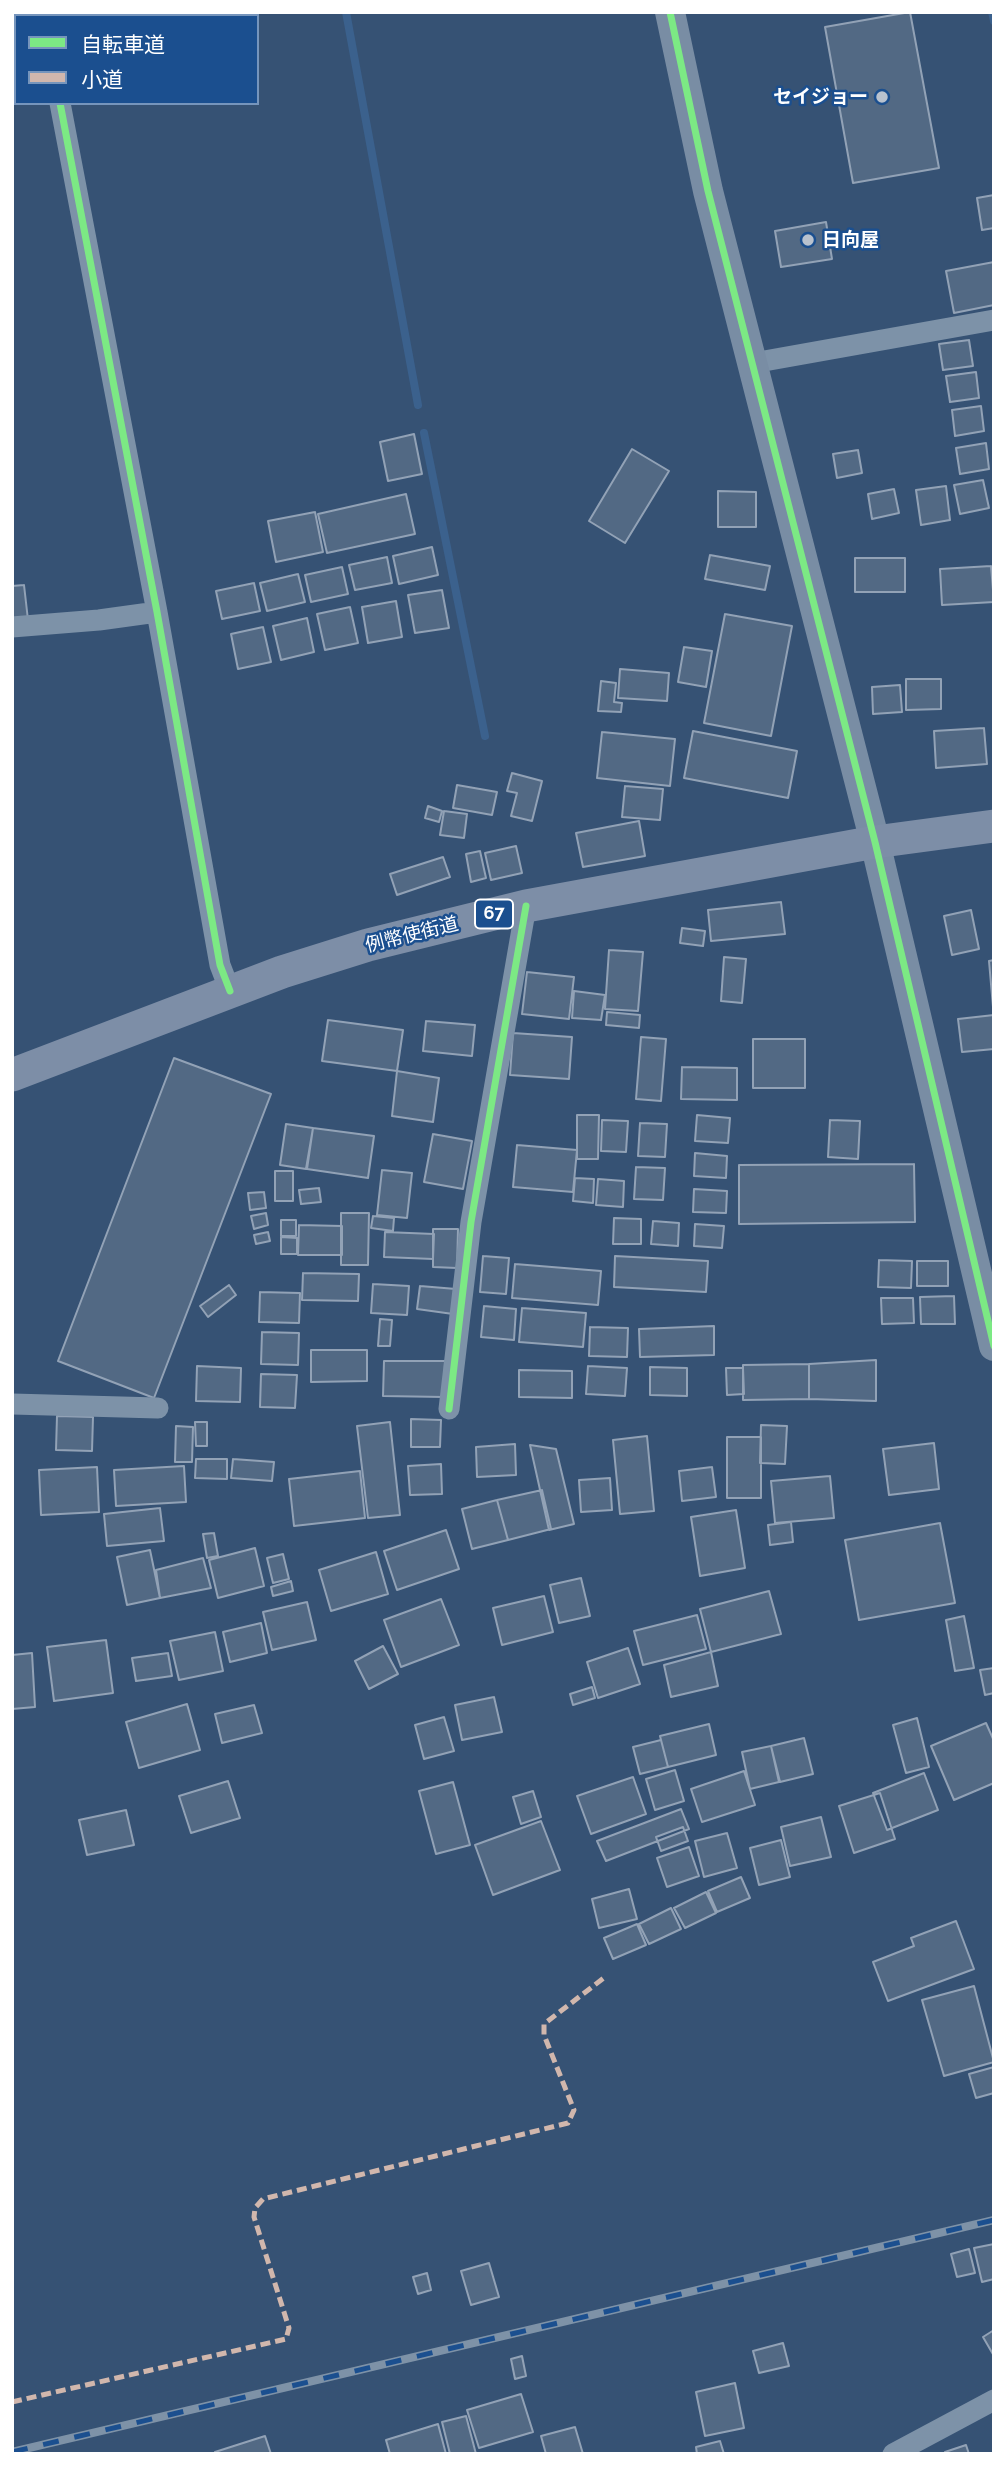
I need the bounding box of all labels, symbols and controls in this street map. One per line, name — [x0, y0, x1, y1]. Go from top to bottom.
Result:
legend — [14, 14, 259, 105]
text: 自転車道 — [81, 32, 165, 57]
text: 小道 — [81, 67, 123, 92]
place label: セイジョー — [773, 86, 868, 108]
marker: セイジョー — [874, 89, 890, 105]
place label: 日向屋 — [822, 229, 879, 251]
marker: 日向屋 — [800, 232, 816, 248]
road number: 67 — [475, 900, 513, 929]
street label: 例幣使街道 — [363, 912, 461, 958]

